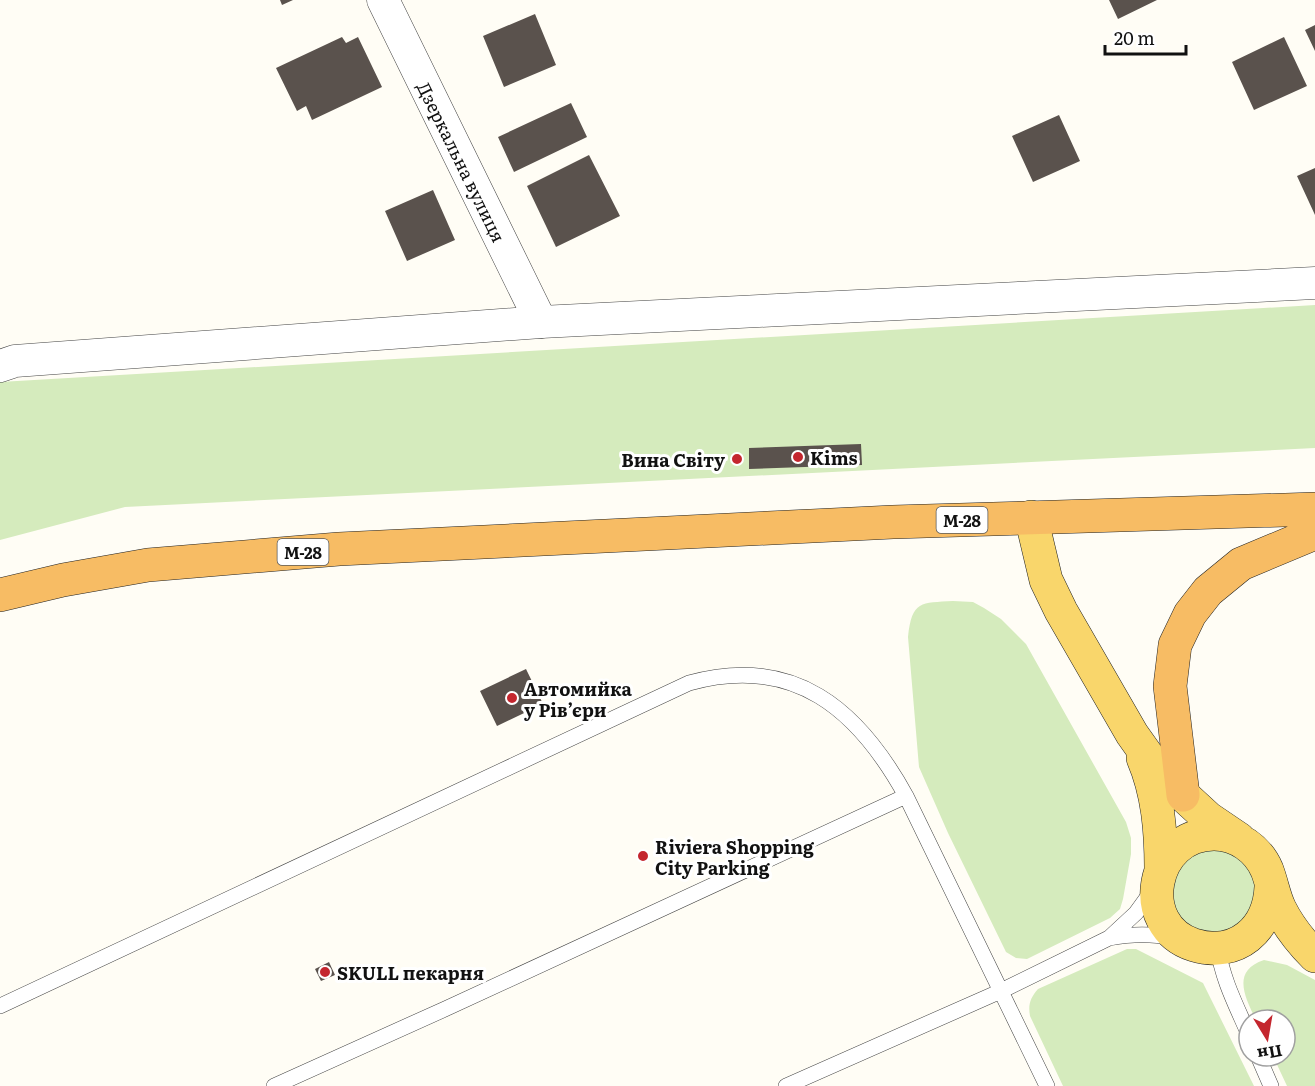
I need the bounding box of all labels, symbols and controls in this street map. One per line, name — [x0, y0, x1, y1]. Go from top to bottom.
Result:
scale bar — [1105, 18, 1186, 56]
text: 20 m — [1114, 24, 1155, 51]
street label: Дзеркальна вулиця — [411, 77, 513, 247]
place label: Kims — [810, 444, 858, 471]
place label: Вина Світу — [621, 446, 725, 473]
marker: Kims — [791, 450, 805, 464]
marker: Вина Світу — [730, 452, 744, 466]
road number: М-28 — [936, 507, 988, 533]
road number: М-28 — [278, 539, 328, 565]
place label: Автомийка у Рівʼєри — [524, 675, 633, 723]
marker: Автомийка у Рівʼєри — [505, 691, 519, 705]
place label: Riviera Shopping City Parking — [655, 833, 815, 881]
marker: Riviera Shopping City Parking — [636, 849, 650, 863]
place label: SKULL пекарня — [337, 959, 484, 986]
marker: SKULL пекарня — [318, 965, 332, 979]
north arrow — [1237, 1008, 1297, 1068]
text: Пн — [1256, 1040, 1285, 1068]

